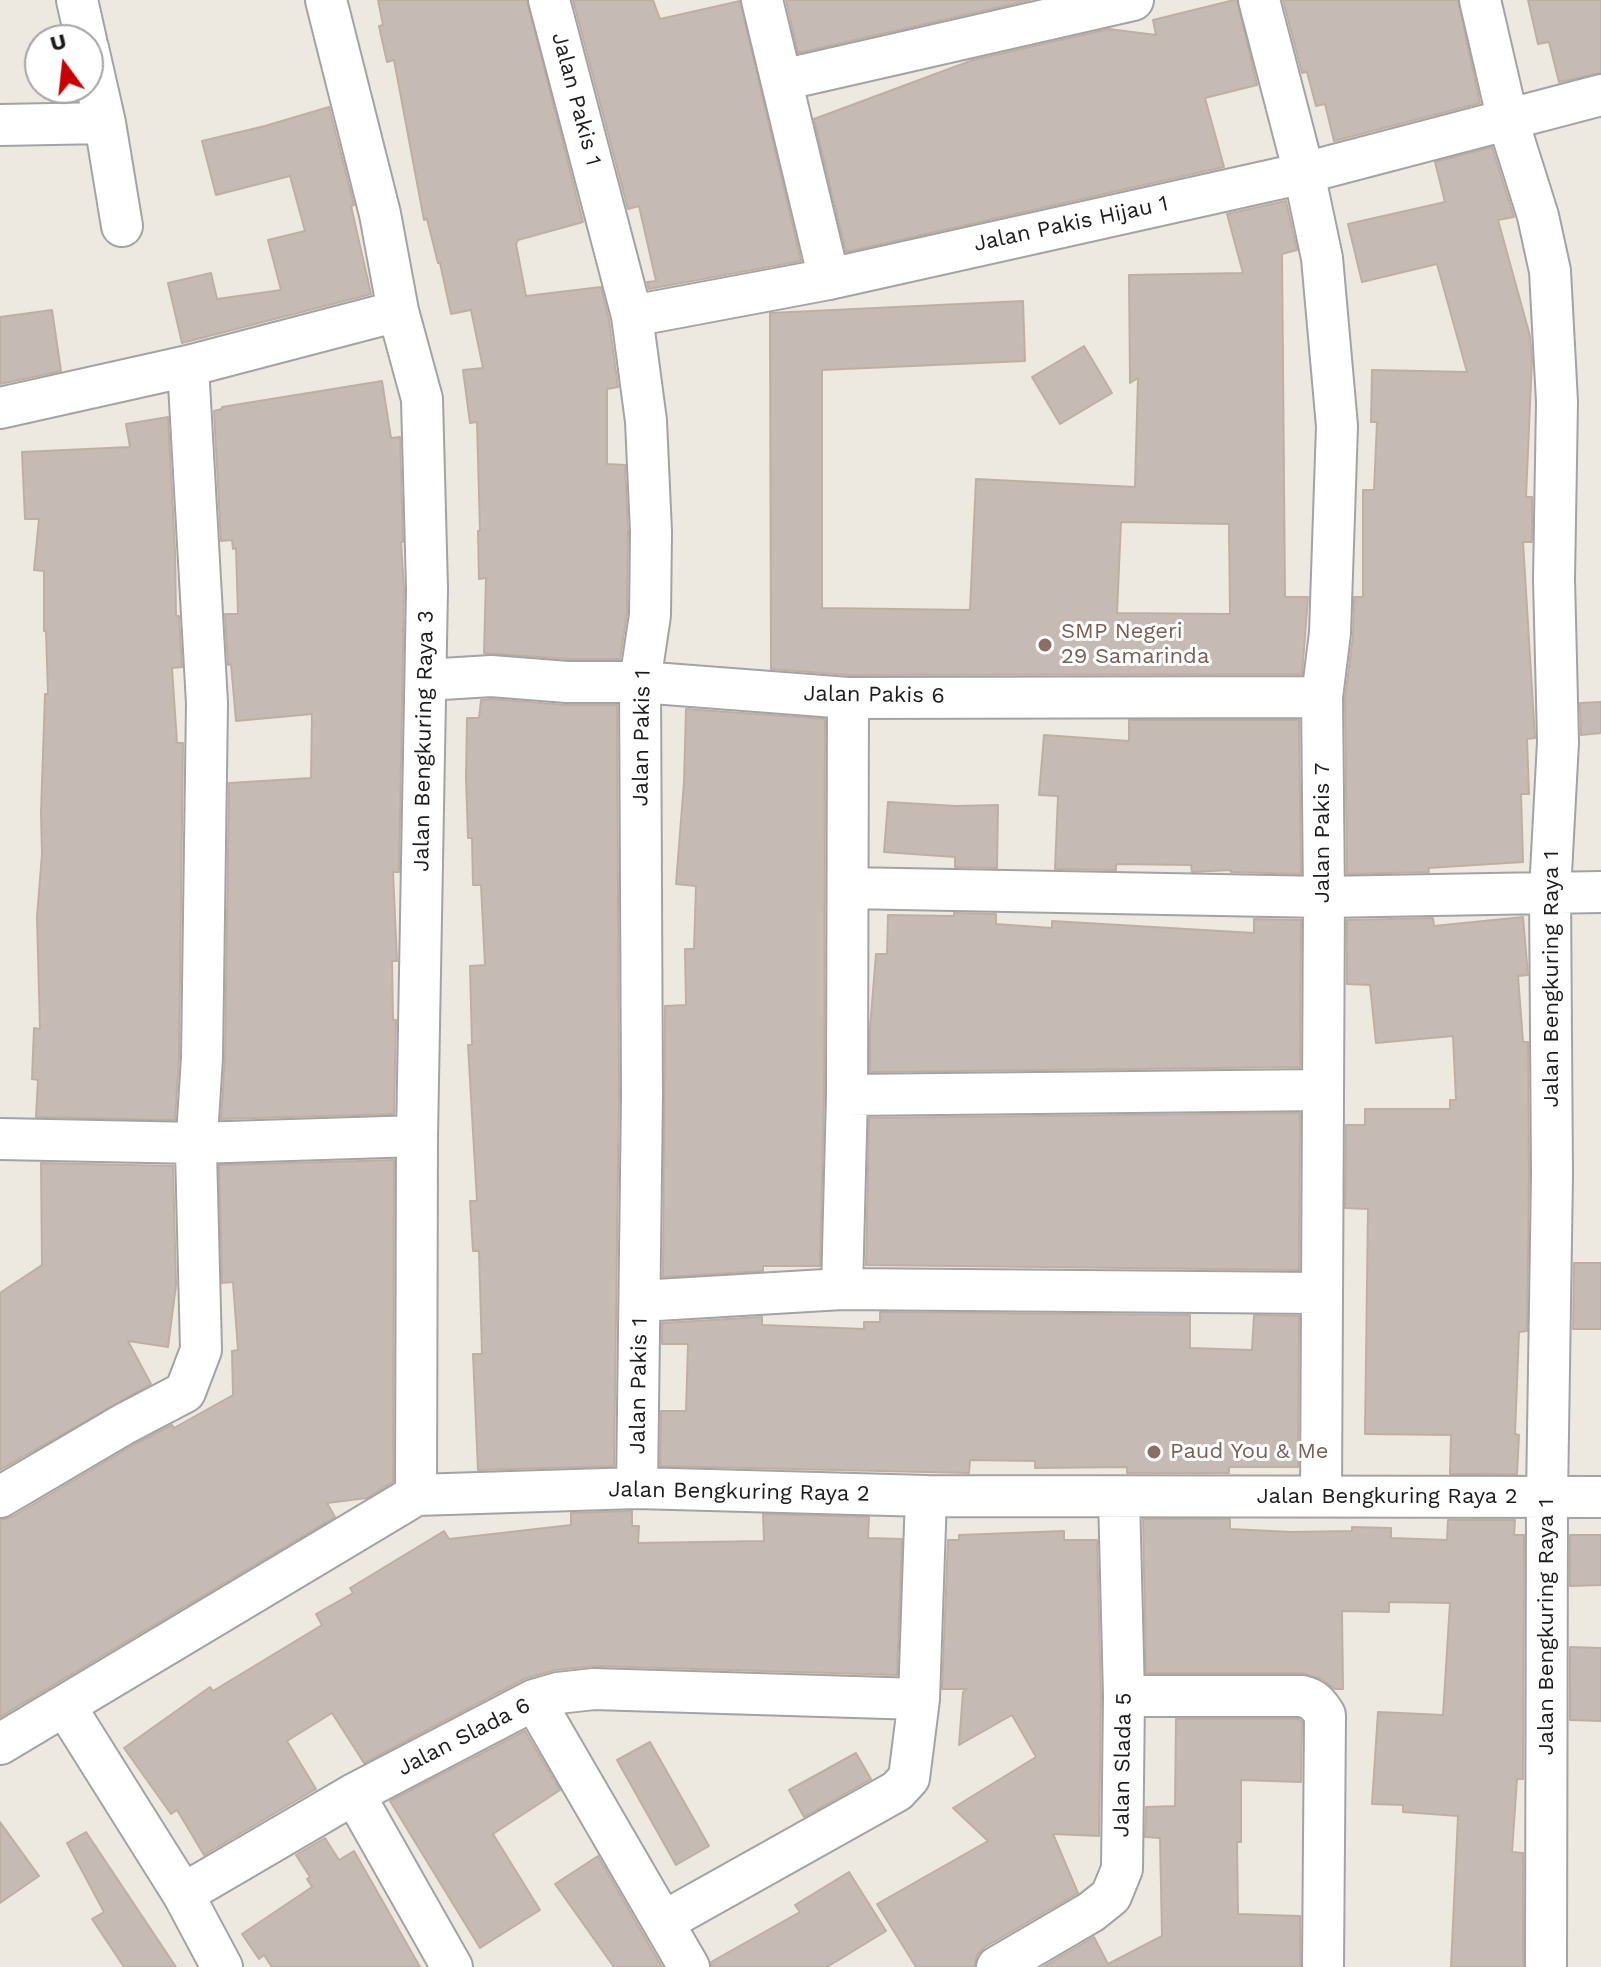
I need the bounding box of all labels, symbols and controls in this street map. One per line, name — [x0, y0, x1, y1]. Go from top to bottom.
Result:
north arrow — [24, 24, 104, 104]
text: U — [47, 28, 69, 56]
street label: Jalan Pakis 1 — [546, 30, 606, 168]
street label: Jalan Pakis Hijau 1 — [971, 190, 1171, 258]
street label: Jalan Bengkuring Raya 3 — [409, 610, 439, 872]
place label: SMP Negeri 29 Samarinda — [1061, 619, 1209, 670]
marker: SMP Negeri 29 Samarinda — [1036, 636, 1054, 654]
street label: Jalan Pakis 1 — [628, 669, 656, 807]
street label: Jalan Pakis 6 — [803, 681, 945, 709]
street label: Jalan Pakis 7 — [1310, 763, 1336, 903]
street label: Jalan Bengkuring Raya 1 — [1539, 851, 1565, 1107]
street label: Jalan Pakis 1 — [625, 1317, 653, 1455]
place label: Paud You & Me — [1170, 1439, 1329, 1465]
marker: Paud You & Me — [1145, 1443, 1163, 1461]
street label: Jalan Bengkuring Raya 2 — [608, 1477, 870, 1507]
street label: Jalan Bengkuring Raya 2 — [1256, 1484, 1518, 1510]
street label: Jalan Bengkuring Raya 1 — [1534, 1499, 1560, 1755]
street label: Jalan Slada 6 — [393, 1692, 535, 1782]
street label: Jalan Slada 5 — [1109, 1692, 1137, 1838]

